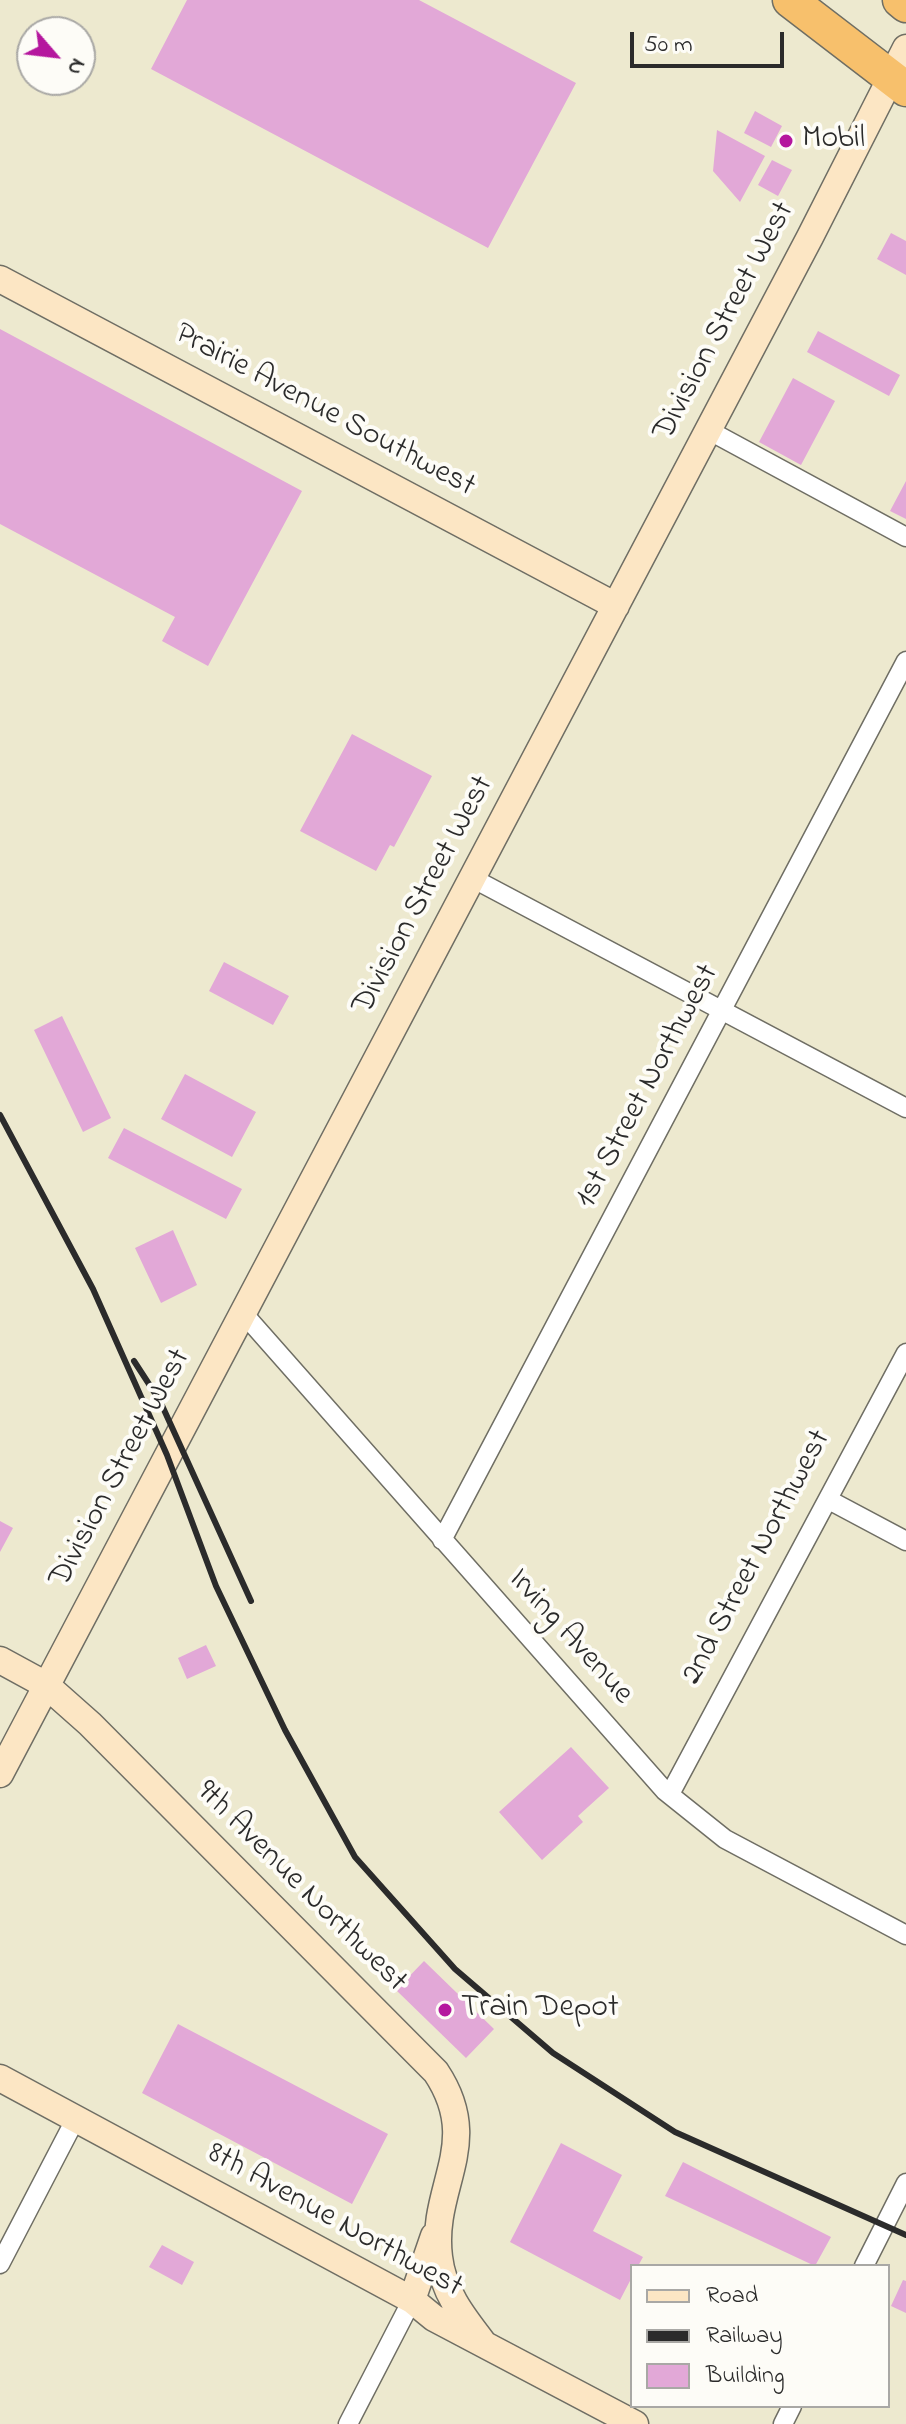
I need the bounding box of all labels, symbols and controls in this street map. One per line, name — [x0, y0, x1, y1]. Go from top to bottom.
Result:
north arrow — [16, 16, 96, 96]
scale bar — [634, 16, 788, 66]
text: 50 m — [644, 28, 693, 63]
text: N — [58, 52, 93, 80]
place label: Mobil — [802, 122, 865, 160]
marker: Mobil — [777, 132, 795, 150]
street label: Division Street West — [647, 196, 805, 448]
street label: Prairie Avenue Southwest — [167, 316, 481, 508]
street label: Division Street West — [346, 770, 504, 1022]
street label: 1st Street Northwest — [569, 959, 729, 1215]
street label: Division Street West — [43, 1343, 201, 1595]
street label: 2nd Street Northwest — [675, 1424, 841, 1692]
street label: Irving Avenue — [498, 1562, 640, 1714]
street label: 9th Avenue Northwest — [186, 1774, 414, 2002]
place label: Train Depot — [461, 1991, 619, 2029]
marker: Train Depot — [436, 2001, 454, 2019]
street label: 8th Avenue Northwest — [200, 2136, 468, 2308]
legend — [630, 2264, 890, 2408]
text: Road — [706, 2279, 758, 2314]
text: Railway — [706, 2319, 783, 2354]
text: Building — [706, 2359, 785, 2394]

